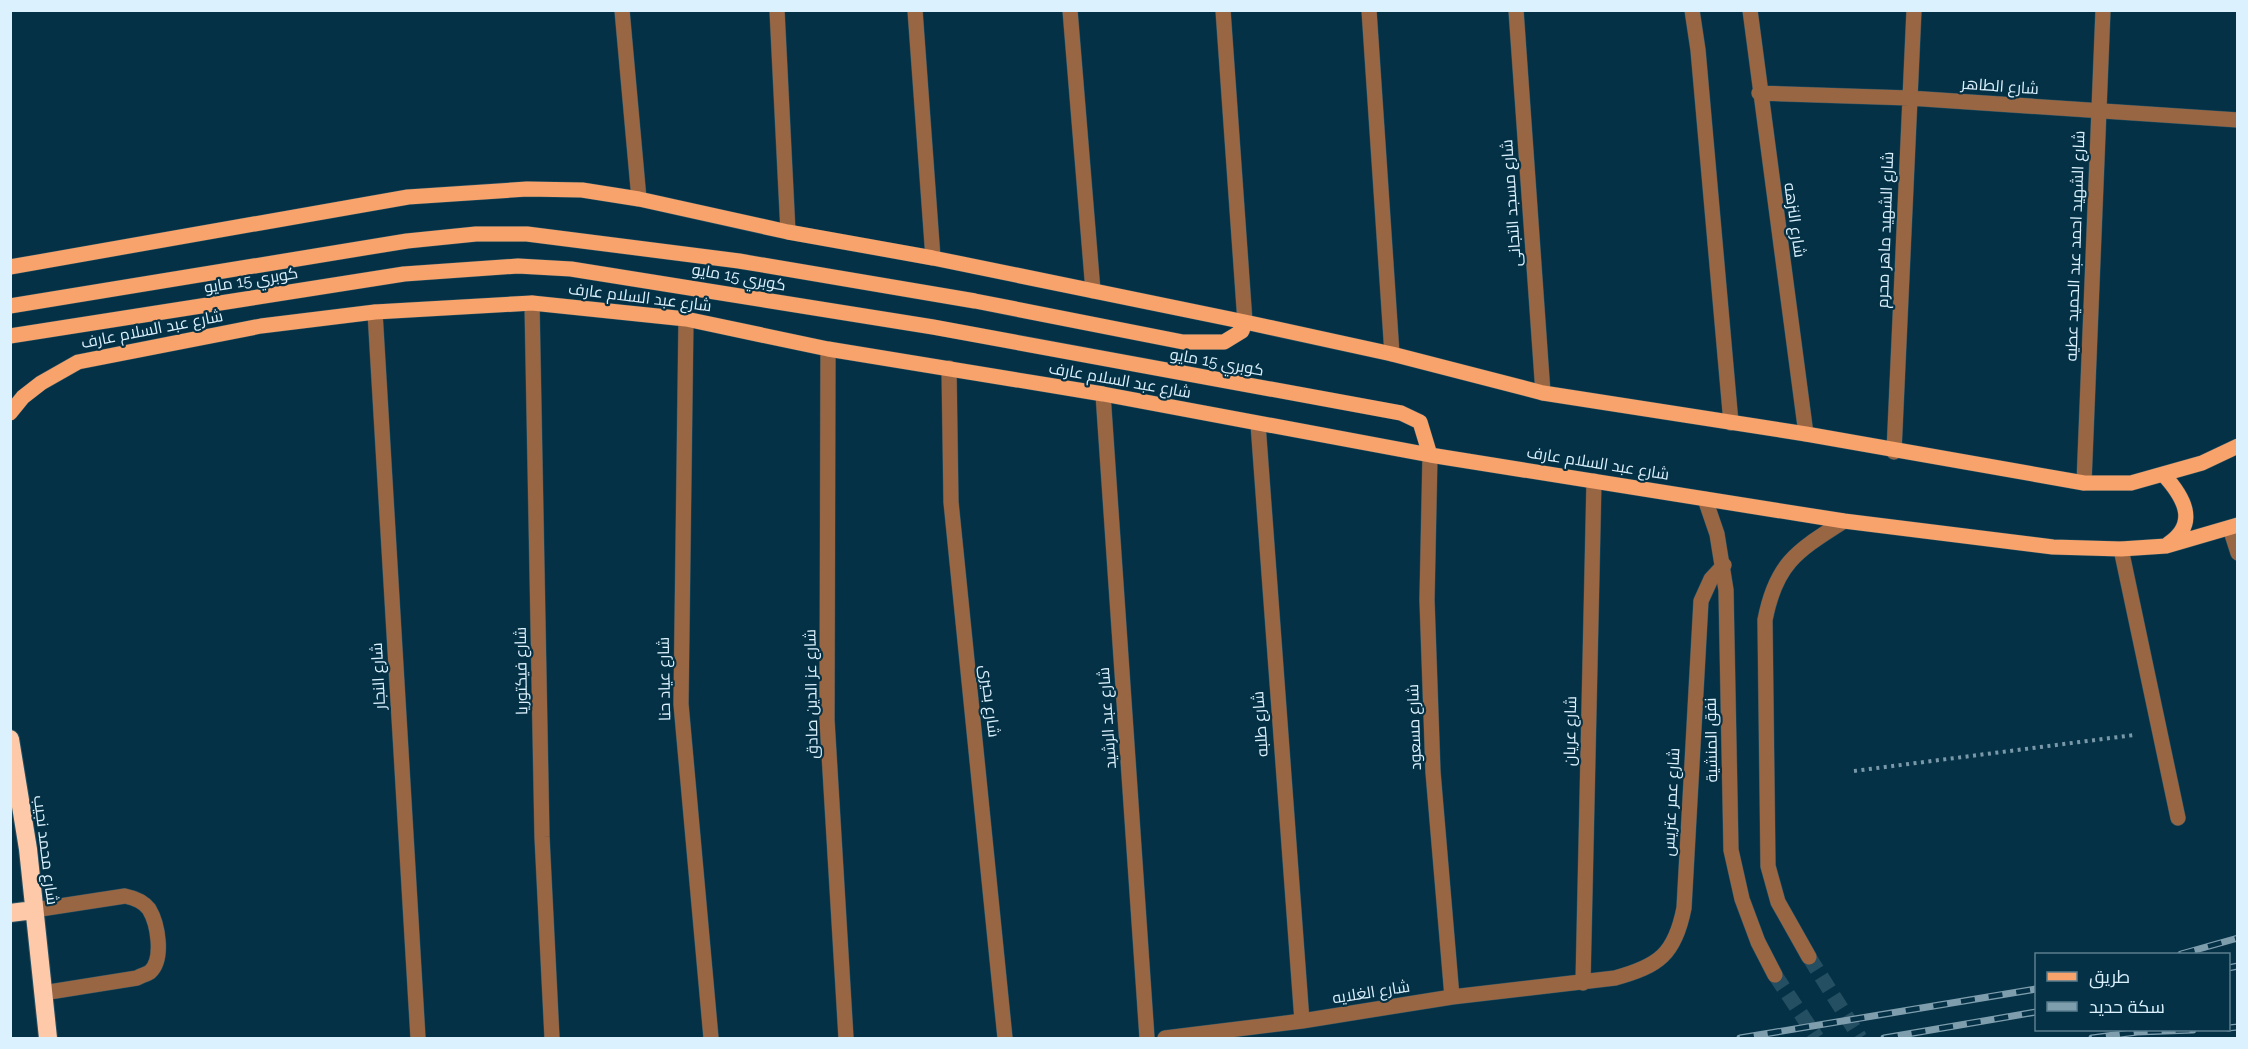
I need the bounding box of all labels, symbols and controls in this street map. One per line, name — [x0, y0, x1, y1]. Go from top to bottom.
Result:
street label: شارع الطاهر — [1959, 74, 2040, 100]
street label: شارع الشهيد احمد عبد الحميد عطيه — [2061, 130, 2091, 362]
street label: شارع مسجد التجانى — [1497, 139, 1527, 267]
street label: شارع الشهيد ماهر محرم — [1873, 151, 1899, 309]
street label: شارع النزهه — [1778, 181, 1810, 259]
street label: كوبري 15 مايو — [690, 259, 787, 299]
street label: كوبري 15 مايو — [203, 263, 300, 301]
street label: شارع عبد السلام عارف — [567, 279, 713, 317]
street label: شارع عبد السلام عارف — [79, 306, 225, 354]
street label: كوبري 15 مايو — [1168, 344, 1265, 384]
street label: شارع عبد السلام عارف — [1047, 358, 1193, 404]
street label: شارع عبد السلام عارف — [1525, 442, 1671, 486]
street label: شارع فيكتوريا — [511, 627, 533, 715]
street label: شارع عز الدين صادق — [800, 629, 824, 759]
street label: شارع عياد حنا — [654, 637, 676, 721]
street label: شارع النجار — [367, 642, 391, 711]
street label: شارع بحيرى — [974, 664, 1004, 739]
street label: شارع عبد الرشيد — [1094, 666, 1122, 769]
street label: شارع مسعود — [1403, 683, 1427, 770]
street label: شارع طلبه — [1248, 690, 1274, 757]
street label: شارع عريان — [1560, 696, 1582, 766]
street label: نفق المنشية — [1701, 697, 1722, 783]
street label: شارع عمر عتريس — [1659, 747, 1685, 857]
street label: شارع محمد نجيب — [28, 794, 62, 906]
legend — [2035, 953, 2230, 1031]
text: طريق — [2089, 966, 2130, 989]
street label: شارع الغلايه — [1331, 976, 1411, 1009]
text: سكة حديد — [2089, 996, 2165, 1017]

